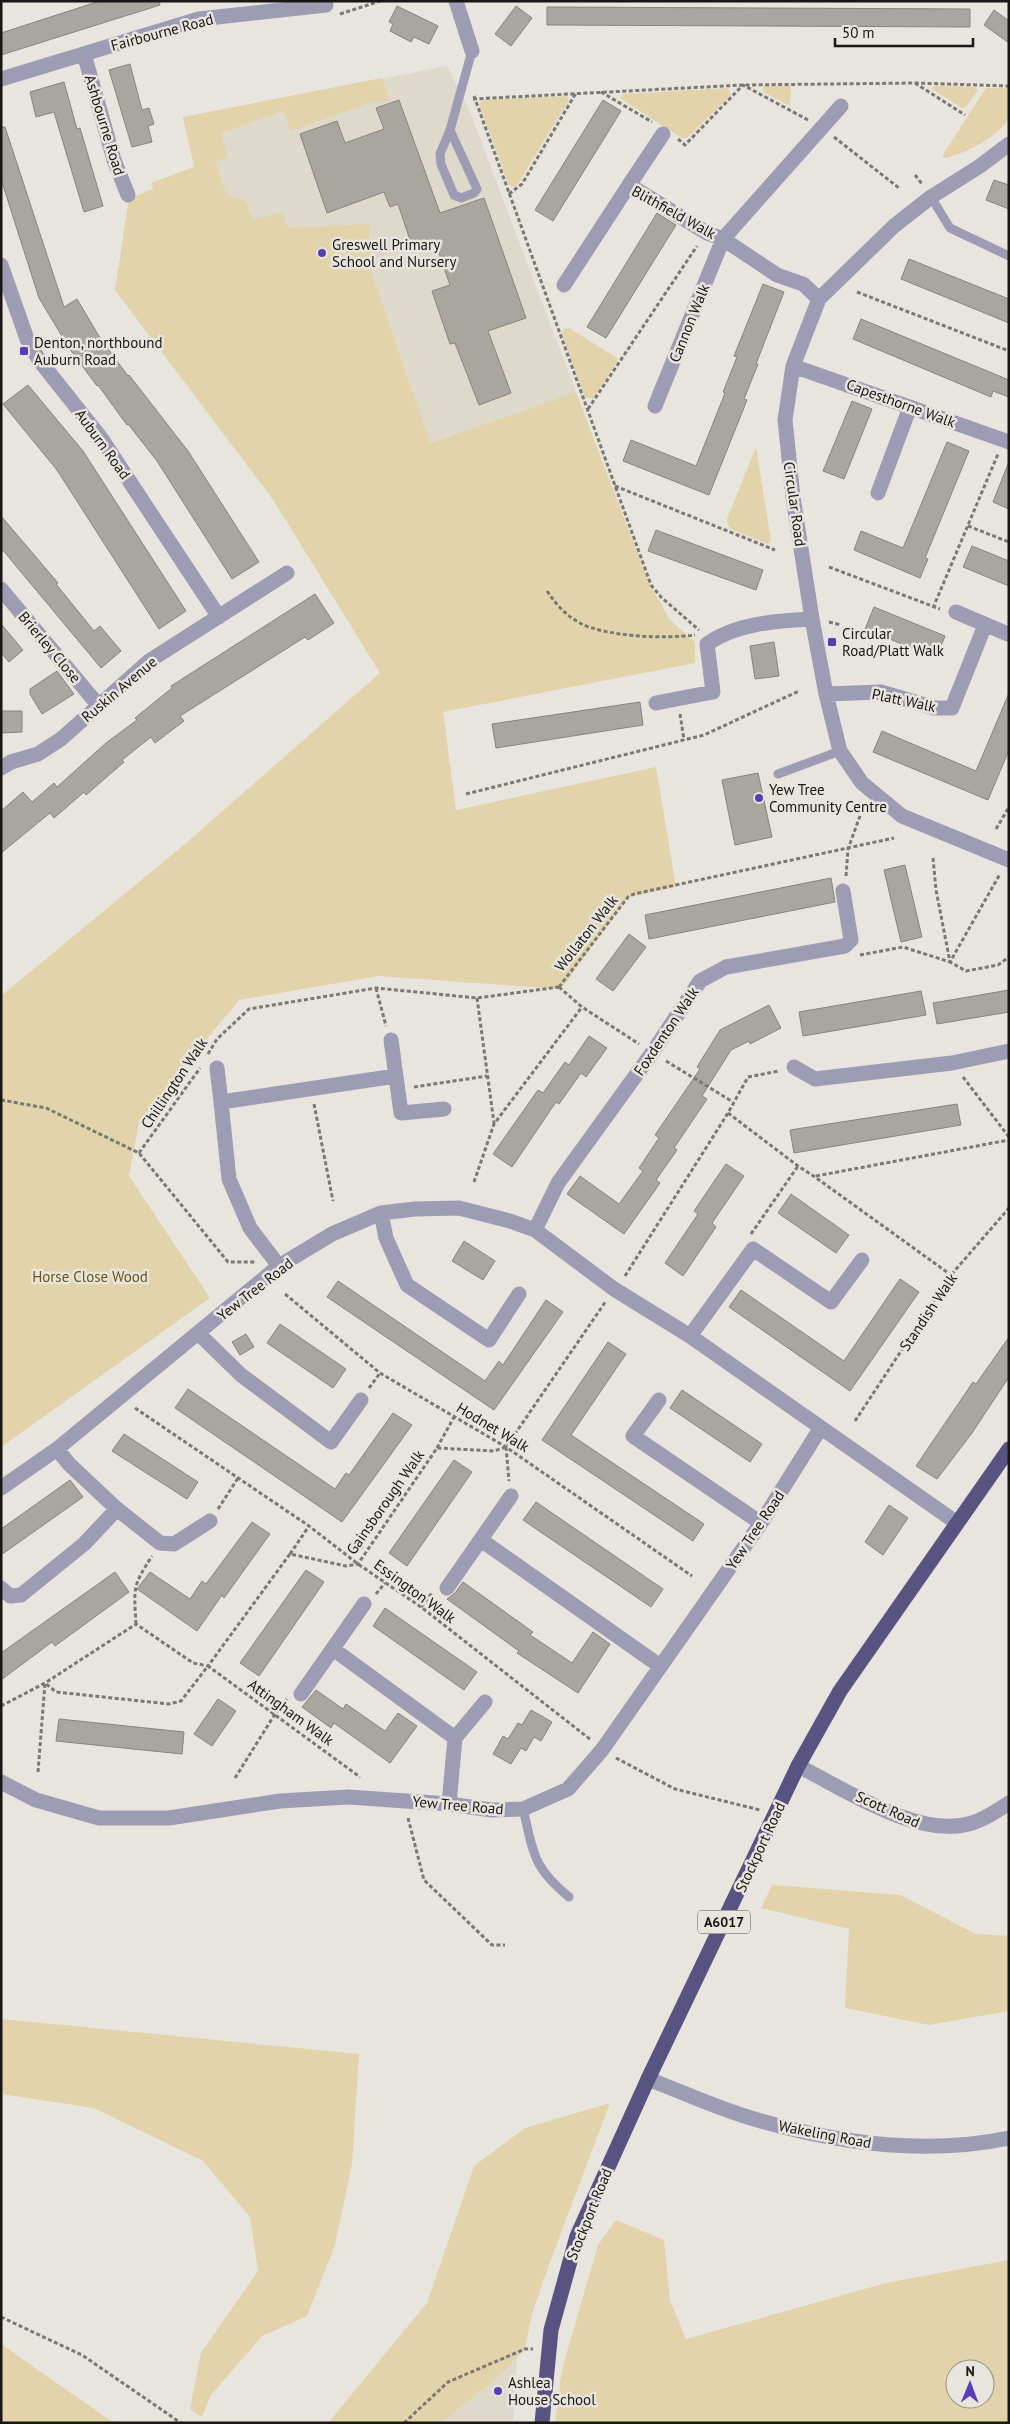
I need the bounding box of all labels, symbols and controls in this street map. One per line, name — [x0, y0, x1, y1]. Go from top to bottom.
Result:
street label: Fairbourne Road — [109, 9, 215, 55]
scale bar — [835, 15, 972, 47]
text: 50 m — [842, 23, 875, 42]
street label: Ashbourne Road — [81, 72, 129, 178]
street label: Blithfield Walk — [629, 181, 720, 243]
place label: Greswell Primary School and Nursery — [332, 235, 456, 271]
marker: Greswell Primary School and Nursery — [316, 247, 328, 259]
street label: Cannon Walk — [665, 280, 714, 365]
place label: Denton, northbound Auburn Road — [34, 333, 163, 369]
marker: Denton, northbound Auburn Road — [18, 345, 30, 357]
street label: Capesthorne Walk — [844, 374, 959, 432]
street label: Auburn Road — [71, 405, 135, 483]
street label: Circular Road — [780, 460, 810, 548]
street label: Brierley Close — [15, 607, 85, 687]
place label: Circular Road/Platt Walk — [842, 624, 945, 660]
marker: Circular Road/Platt Walk — [826, 636, 838, 648]
street label: Ruskin Avenue — [77, 652, 161, 726]
street label: Platt Walk — [870, 684, 939, 716]
place label: Yew Tree Community Centre — [769, 780, 887, 816]
marker: Yew Tree Community Centre — [753, 792, 765, 804]
street label: Wollaton Walk — [550, 890, 622, 975]
street label: Foxdenton Walk — [629, 982, 703, 1079]
street label: Chillington Walk — [137, 1033, 212, 1132]
street label: Yew Tree Road — [213, 1253, 297, 1325]
park label: Horse Close Wood — [32, 1267, 148, 1286]
street label: Standish Walk — [895, 1269, 961, 1355]
street label: Hodnet Walk — [453, 1398, 534, 1457]
street label: Gainsborough Walk — [342, 1445, 429, 1558]
street label: Yew Tree Road — [722, 1487, 788, 1573]
street label: Essington Walk — [370, 1555, 460, 1628]
street label: Attingham Walk — [244, 1675, 338, 1750]
street label: Scott Road — [853, 1786, 923, 1832]
street label: Yew Tree Road — [412, 1792, 504, 1818]
street label: Stockport Road — [731, 1799, 789, 1895]
road number: A6017 — [698, 1910, 750, 1934]
street label: Wakeling Road — [777, 2116, 873, 2152]
street label: Stockport Road — [562, 2165, 616, 2263]
north arrow — [945, 2359, 995, 2409]
text: N — [965, 2362, 975, 2380]
place label: Ashlea House School — [508, 2373, 596, 2409]
marker: Ashlea House School — [492, 2385, 504, 2397]

